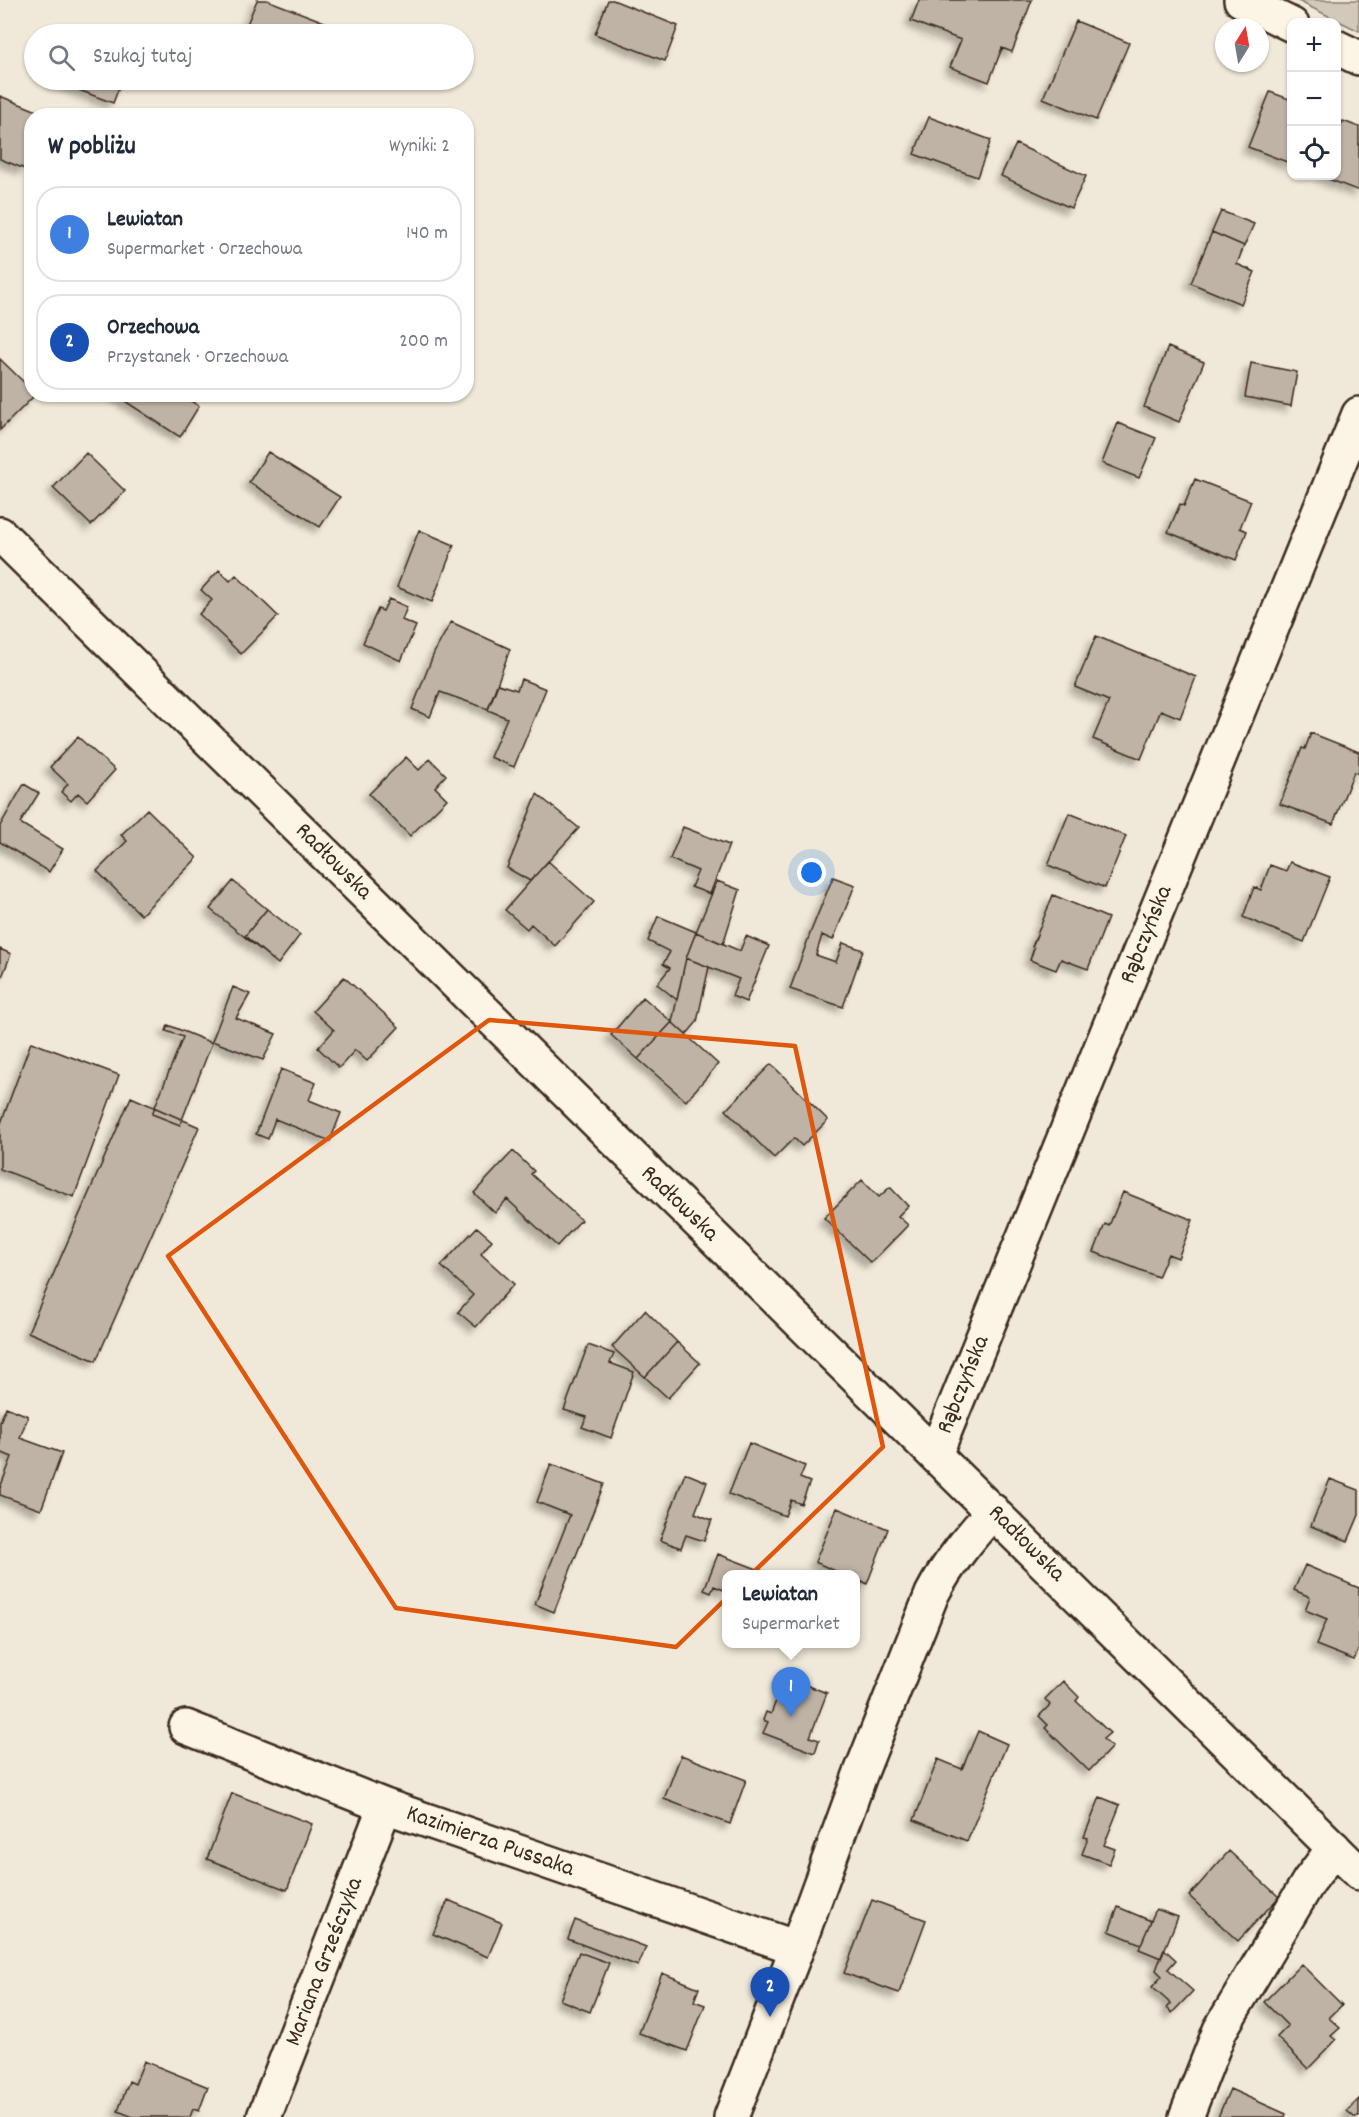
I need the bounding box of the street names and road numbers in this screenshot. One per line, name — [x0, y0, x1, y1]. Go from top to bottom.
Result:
street label: Radłowska — [286, 815, 380, 909]
street label: Rąbczyńska — [1112, 880, 1182, 989]
street label: Radłowska — [632, 1158, 726, 1251]
street label: Rąbczyńska — [929, 1330, 999, 1439]
street label: Radłowska — [979, 1497, 1073, 1591]
street label: Kazimierza Pussaka — [401, 1797, 579, 1887]
street label: Mariana Grześczyka — [277, 1872, 373, 2051]

